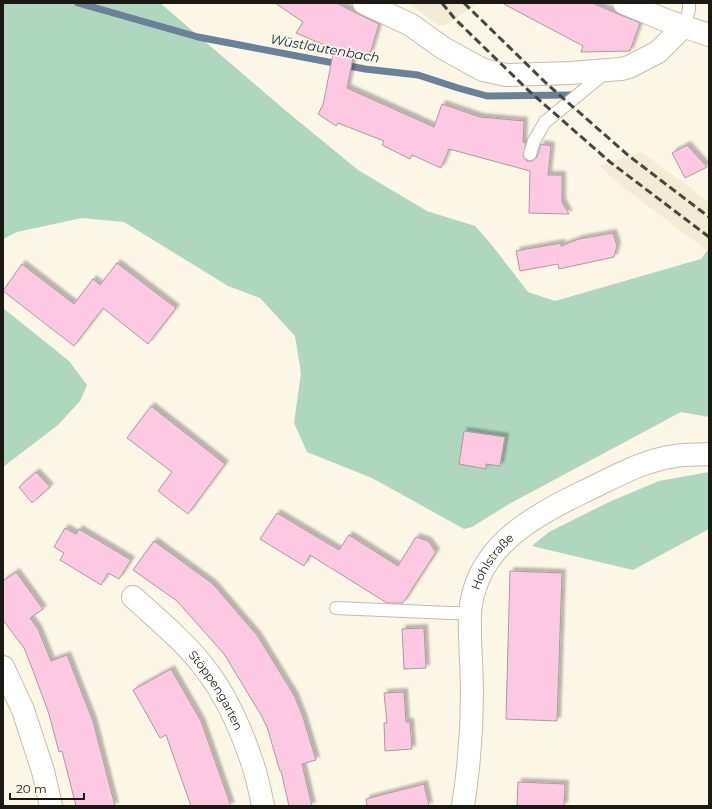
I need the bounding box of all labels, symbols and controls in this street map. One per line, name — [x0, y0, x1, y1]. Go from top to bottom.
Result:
water label: Wüstlautenbach — [269, 31, 381, 65]
street label: Hohlstraße — [467, 530, 516, 591]
street label: Stöppengarten — [186, 647, 247, 732]
scale bar — [10, 775, 84, 801]
text: 20 m — [16, 781, 47, 796]

